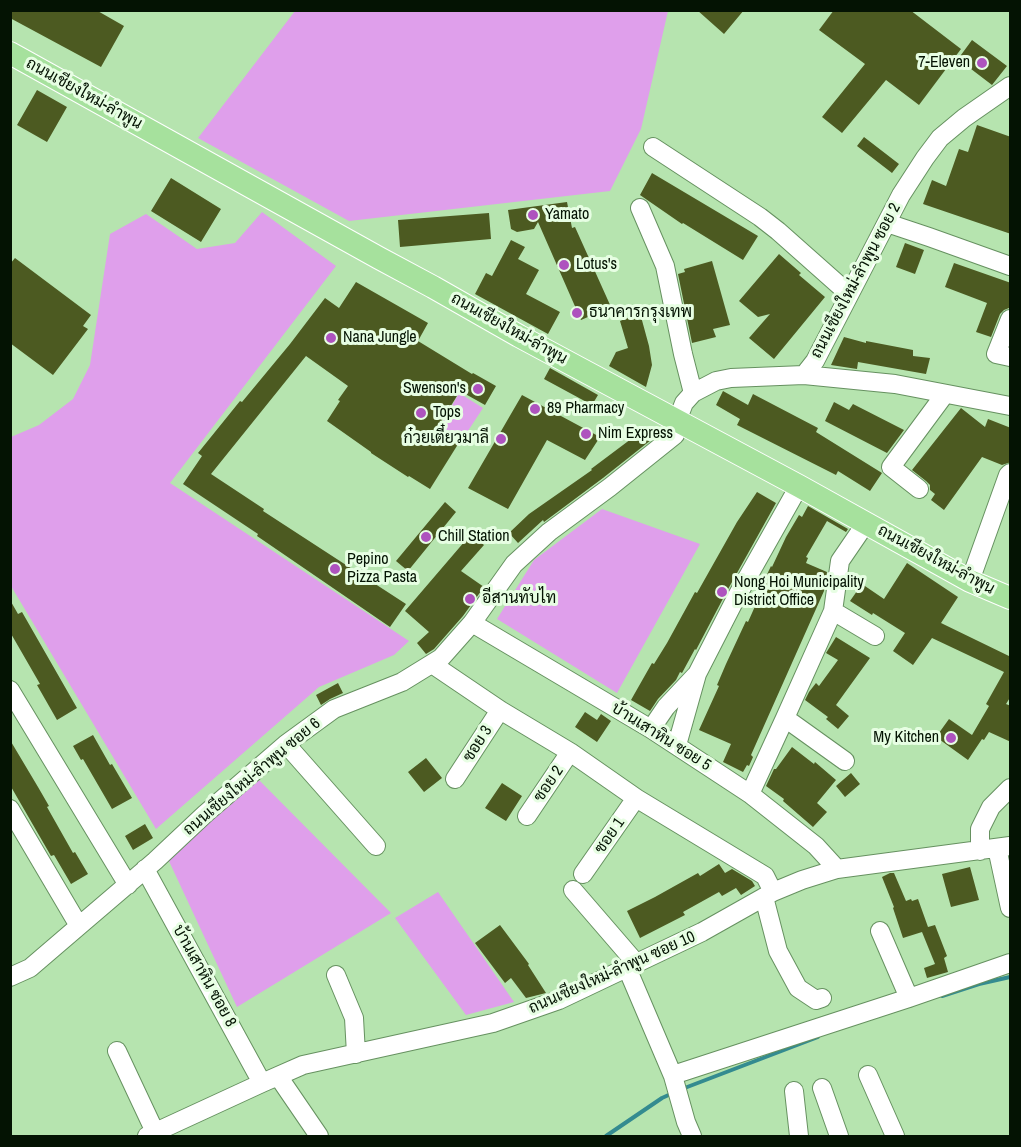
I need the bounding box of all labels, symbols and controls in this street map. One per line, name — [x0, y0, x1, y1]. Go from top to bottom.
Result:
place label: 7-Eleven — [918, 53, 970, 73]
street label: ถนนเชียงใหม่-ลำพูน — [23, 54, 145, 134]
marker: 7-Eleven — [975, 56, 989, 70]
street label: ถนนเชียงใหม่-ลำพูน ซอย 2 — [807, 200, 905, 362]
place label: Yamato — [545, 205, 589, 225]
marker: Yamato — [526, 208, 540, 222]
place label: Lotus's — [576, 255, 617, 275]
marker: Lotus's — [557, 258, 571, 272]
street label: ถนนเชียงใหม่-ลำพูน — [448, 289, 570, 369]
place label: ธนาคารกรุงเทพ — [589, 303, 692, 323]
marker: ธนาคารกรุงเทพ — [570, 306, 584, 320]
place label: Nana Jungle — [343, 328, 417, 348]
marker: Nana Jungle — [324, 331, 338, 345]
place label: Swenson's — [403, 379, 466, 399]
marker: Swenson's — [471, 382, 485, 396]
place label: 89 Pharmacy — [547, 399, 624, 419]
marker: 89 Pharmacy — [528, 402, 542, 416]
place label: Tops — [433, 403, 461, 423]
marker: Tops — [414, 406, 428, 420]
place label: Nim Express — [598, 424, 673, 444]
marker: Nim Express — [579, 427, 593, 441]
place label: ก๋วยเตี๋ยวมาลี — [404, 429, 489, 449]
marker: ก๋วยเตี๋ยวมาลี — [494, 432, 508, 446]
street label: ถนนเชียงใหม่-ลำพูน — [874, 521, 998, 599]
place label: Chill Station — [438, 527, 509, 547]
marker: Chill Station — [419, 530, 433, 544]
place label: Pepino Pizza Pasta — [347, 550, 417, 588]
marker: Pepino Pizza Pasta — [328, 562, 342, 576]
place label: Nong Hoi Municipality District Office — [734, 573, 864, 611]
marker: Nong Hoi Municipality District Office — [715, 585, 729, 599]
place label: อีสานทับไท — [482, 589, 556, 609]
marker: อีสานทับไท — [463, 592, 477, 606]
street label: บ้านเสาหิน ซอย 5 — [608, 699, 714, 775]
street label: ถนนเชียงใหม่-ลำพูน ซอย 6 — [180, 714, 324, 840]
street label: ซอย 3 — [459, 722, 497, 766]
place label: My Kitchen — [873, 728, 939, 748]
marker: My Kitchen — [944, 731, 958, 745]
street label: ซอย 2 — [530, 762, 568, 806]
street label: ซอย 1 — [591, 814, 629, 858]
street label: บ้านเสาหิน ซอย 8 — [168, 922, 240, 1030]
street label: ถนนเชียงใหม่-ลำพูน ซอย 10 — [526, 928, 698, 1018]

